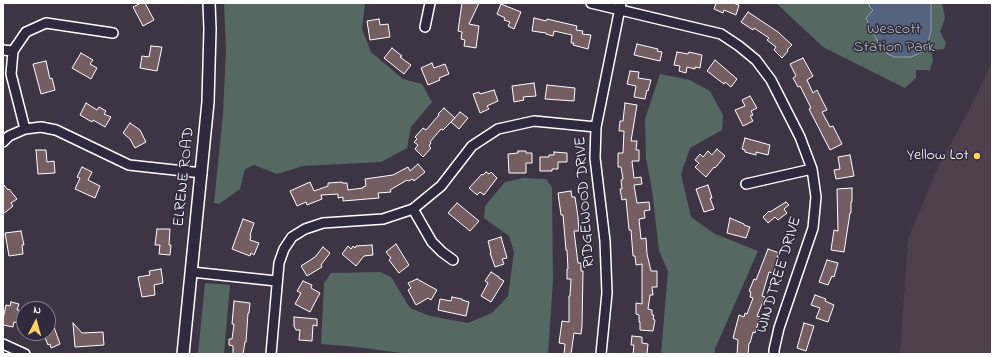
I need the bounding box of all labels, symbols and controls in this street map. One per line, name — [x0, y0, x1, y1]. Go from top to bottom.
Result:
park label: Wescott Station Park — [853, 20, 935, 58]
street label: ELRENE ROAD — [170, 126, 200, 228]
street label: RIDGEWOOD DRIVE — [572, 136, 600, 268]
place label: Yellow Lot — [907, 146, 969, 166]
marker: Yellow Lot — [972, 151, 982, 161]
street label: WINDTREE DRIVE — [753, 214, 807, 336]
north arrow — [16, 301, 56, 341]
text: N — [33, 302, 42, 318]

